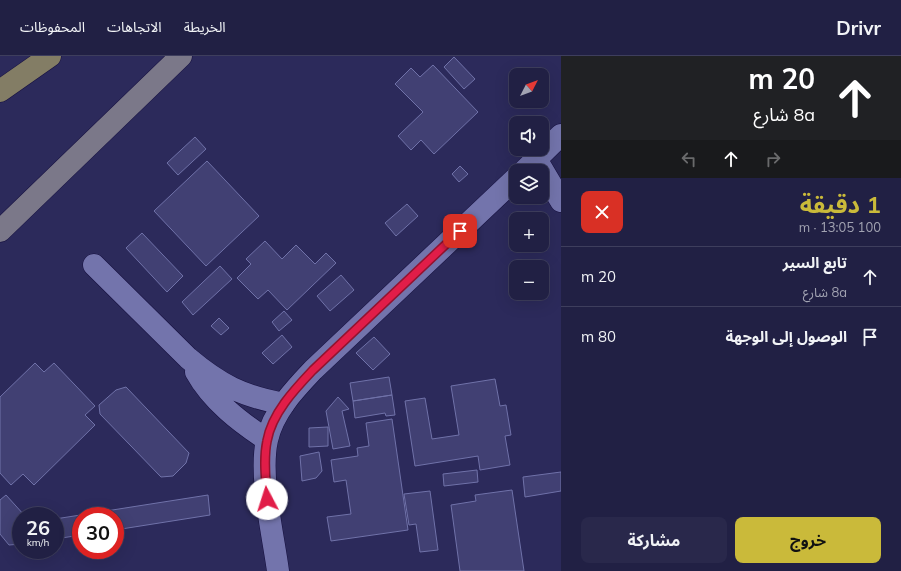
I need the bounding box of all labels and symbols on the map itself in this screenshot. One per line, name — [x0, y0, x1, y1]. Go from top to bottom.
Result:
north arrow — [509, 68, 549, 108]
pin — [443, 214, 477, 248]
position arrow — [246, 478, 288, 520]
speed limit sign: 30 — [72, 507, 124, 559]

